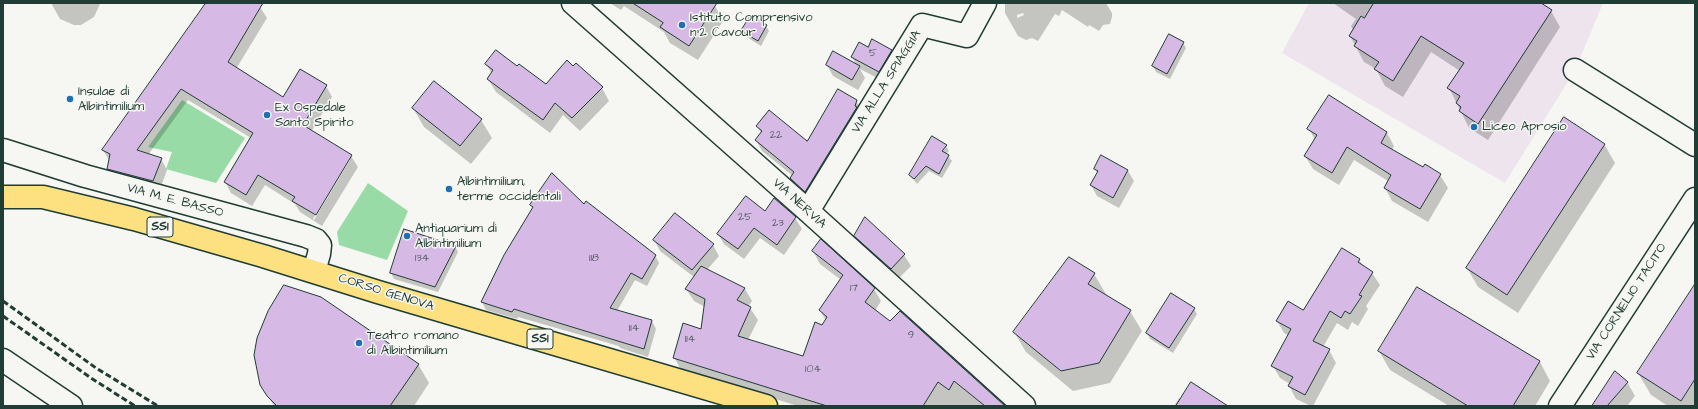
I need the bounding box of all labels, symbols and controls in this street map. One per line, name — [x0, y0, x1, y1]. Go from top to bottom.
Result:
place label: Istituto Comprensivo n°2 Cavour — [690, 10, 812, 41]
marker: Istituto Comprensivo n°2 Cavour — [677, 20, 687, 30]
street label: VIA ALLA SPIAGGIA — [849, 28, 925, 136]
house number: 5 — [869, 47, 877, 61]
place label: Insulae di Albintimilium — [78, 84, 144, 115]
marker: Insulae di Albintimilium — [65, 94, 75, 104]
place label: Ex Ospedale Santo Spirito — [275, 100, 354, 131]
marker: Ex Ospedale Santo Spirito — [262, 110, 272, 120]
place label: Liceo Aprosio — [1482, 119, 1567, 135]
marker: Liceo Aprosio — [1469, 122, 1479, 132]
house number: 22 — [770, 129, 782, 143]
place label: Albintimilium, terme occidentali — [457, 174, 561, 205]
street label: VIA NERVIA — [769, 176, 829, 232]
street label: VIA M. E. BASSO — [125, 181, 225, 221]
marker: Albintimilium, terme occidentali — [444, 184, 454, 194]
house number: 25 — [738, 211, 752, 225]
road number: SS1 — [147, 217, 173, 237]
house number: 23 — [772, 217, 784, 231]
place label: Antiquarium di Albintimilium — [415, 221, 497, 252]
marker: Antiquarium di Albintimilium — [402, 231, 412, 241]
street label: VIA CORNELIO TACITO — [1583, 241, 1671, 363]
house number: 134 — [415, 252, 429, 266]
house number: 118 — [589, 252, 599, 266]
street label: CORSO GENOVA — [336, 271, 436, 315]
house number: 17 — [850, 282, 858, 296]
house number: 114 — [629, 322, 639, 336]
place label: Teatro romano di Albintimilium — [367, 328, 459, 359]
road number: SS1 — [527, 329, 553, 349]
house number: 9 — [908, 329, 914, 343]
house number: 114 — [685, 333, 695, 347]
marker: Teatro romano di Albintimilium — [354, 338, 364, 348]
house number: 104 — [805, 363, 821, 377]

